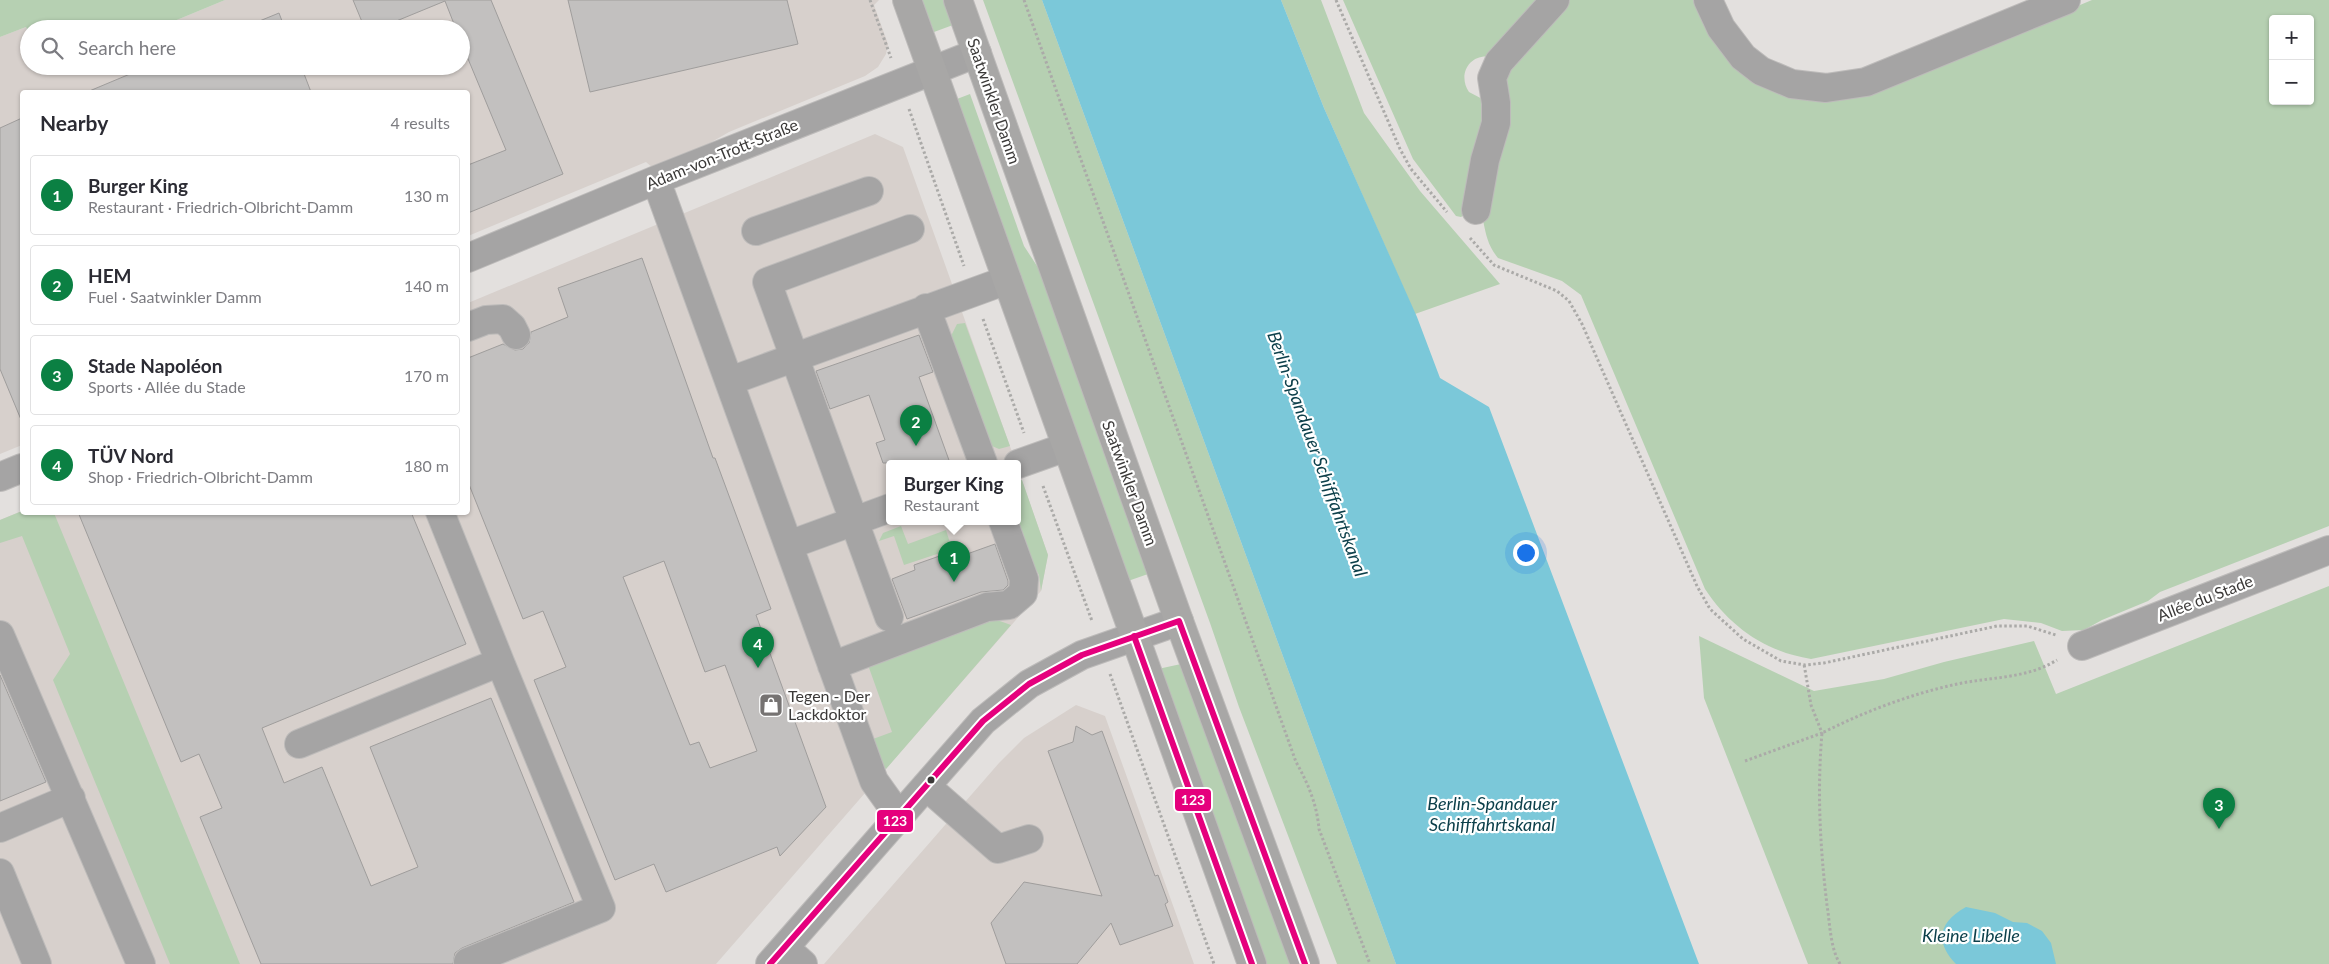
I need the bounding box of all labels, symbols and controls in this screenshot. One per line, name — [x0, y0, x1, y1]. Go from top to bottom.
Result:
map controls — [2269, 15, 2314, 105]
button: + — [2269, 15, 2314, 60]
search box — [20, 20, 470, 75]
icon: search — [38, 34, 66, 62]
text: Search here — [78, 36, 176, 59]
street label: Saatwinkler Damm — [964, 36, 1025, 166]
button: − — [2269, 60, 2314, 105]
text: Nearby — [40, 110, 108, 135]
text: 4 results — [390, 113, 450, 132]
street label: Adam-von-Trott-Straße — [643, 114, 801, 193]
text: Burger King — [88, 174, 188, 197]
text: 1 — [52, 186, 62, 205]
text: 130 m — [404, 186, 449, 205]
text: Restaurant · Friedrich-Olbricht-Damm — [88, 197, 353, 216]
text: HEM — [88, 264, 132, 287]
text: 2 — [52, 276, 62, 295]
text: 140 m — [404, 276, 449, 295]
text: Fuel · Saatwinkler Damm — [88, 287, 262, 306]
water label: Berlin-Spandauer Schifffahrtskanal — [1263, 328, 1373, 579]
text: Stade Napoléon — [88, 354, 223, 377]
text: 3 — [52, 366, 62, 385]
text: 170 m — [404, 366, 449, 385]
text: Sports · Allée du Stade — [88, 377, 246, 396]
pin: 2 — [900, 405, 932, 446]
street label: Saatwinkler Damm — [1099, 418, 1162, 548]
text: TÜV Nord — [88, 444, 174, 467]
text: 4 — [52, 456, 62, 475]
text: 180 m — [404, 456, 449, 475]
popup — [886, 460, 1021, 525]
text: Shop · Friedrich-Olbricht-Damm — [88, 467, 313, 486]
text: Burger King — [904, 472, 1003, 495]
text: Restaurant — [904, 495, 979, 514]
your location — [1513, 540, 1539, 566]
pin: 1 — [938, 541, 970, 582]
street label: Allée du Stade — [2154, 571, 2255, 624]
pin: 4 — [742, 627, 774, 668]
place label: Tegen - Der Lackdoktor — [788, 686, 870, 723]
shop icon: Tegen - Der Lackdoktor — [758, 692, 784, 718]
unlabelled marker — [926, 775, 936, 785]
line badge: 123 — [1174, 788, 1212, 812]
pin: 3 — [2203, 788, 2235, 829]
text: 123 — [1181, 791, 1205, 808]
water label: Berlin-Spandauer Schifffahrtskanal — [1427, 792, 1558, 835]
line badge: 123 — [876, 809, 914, 833]
text: 123 — [883, 812, 907, 829]
water label: Kleine Libelle — [1922, 924, 2020, 946]

